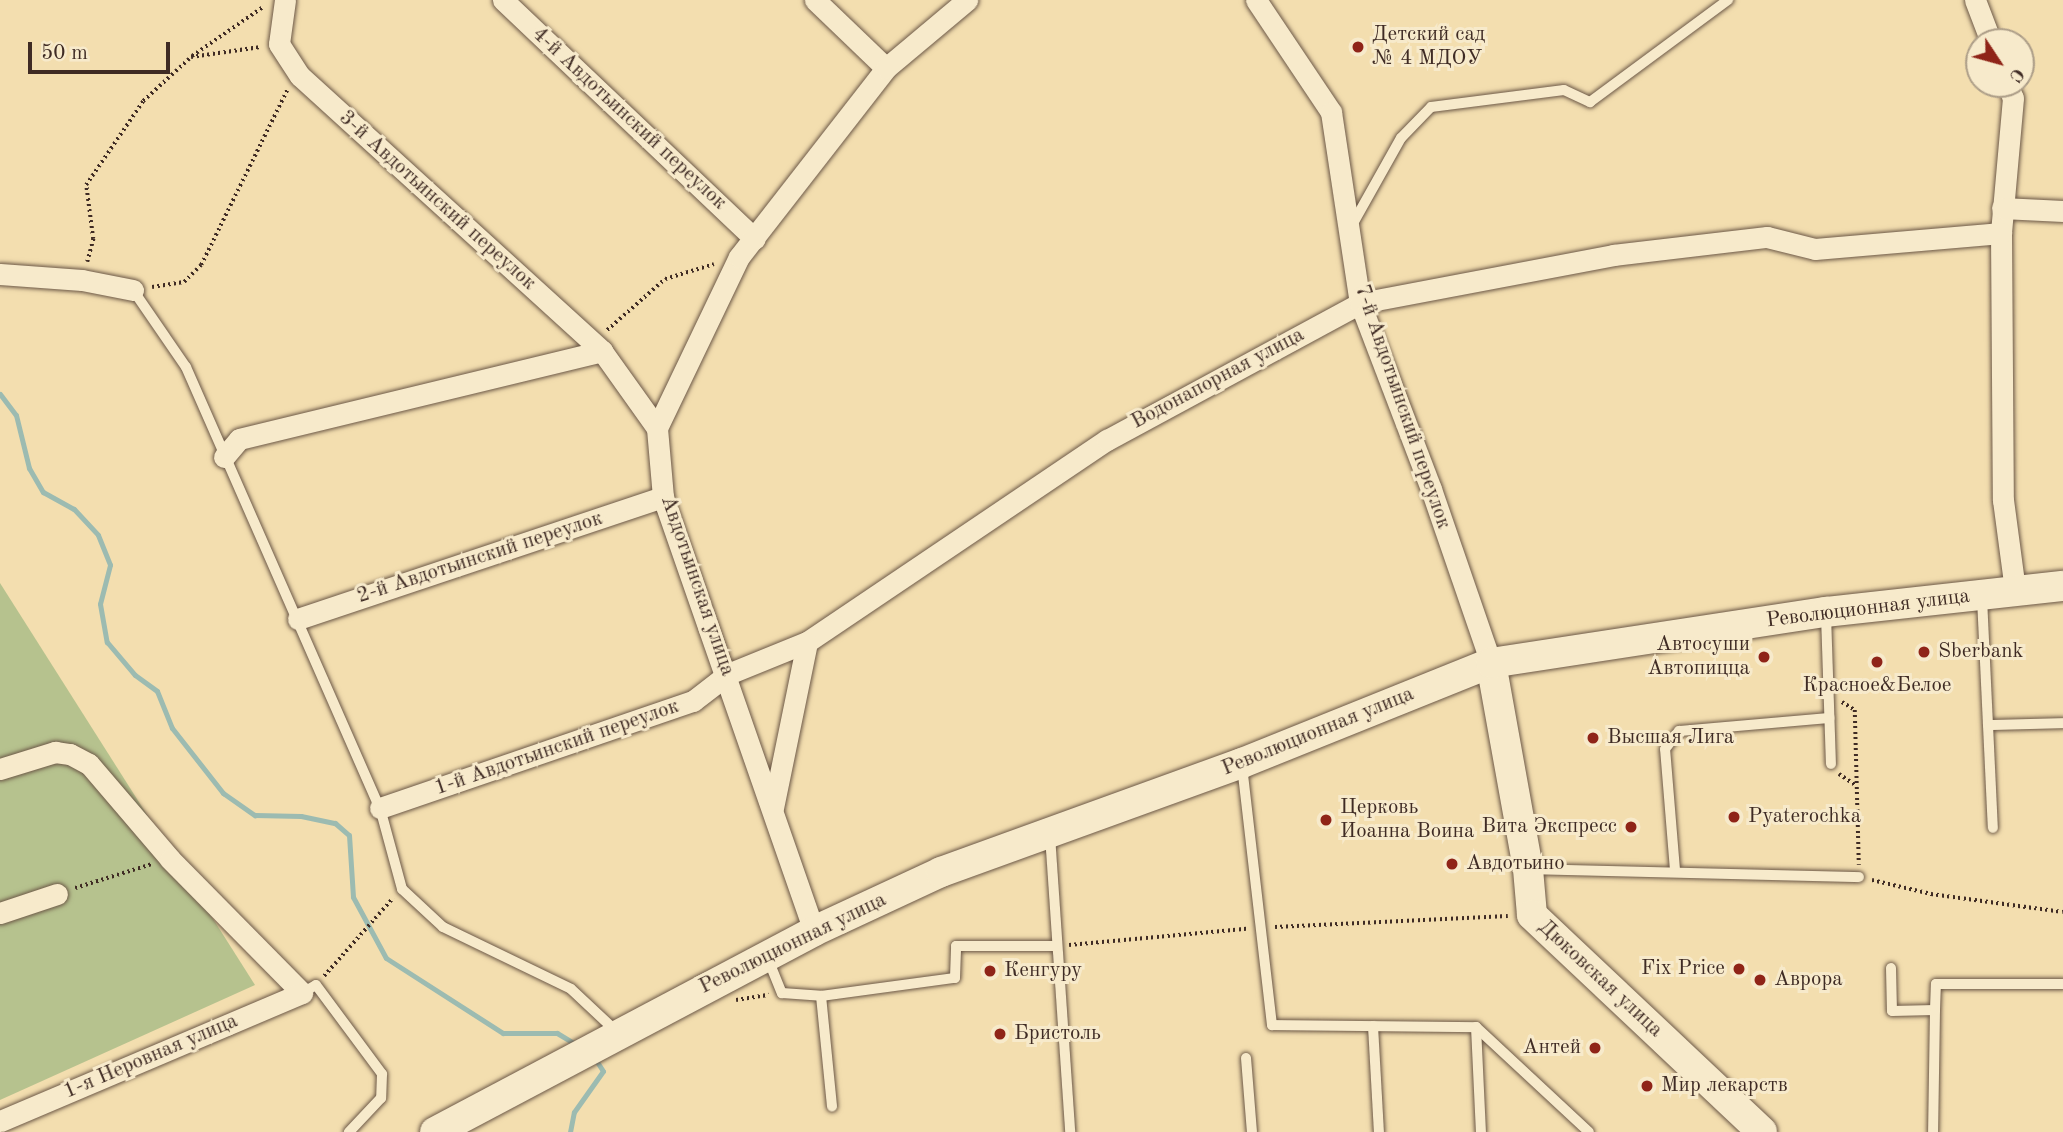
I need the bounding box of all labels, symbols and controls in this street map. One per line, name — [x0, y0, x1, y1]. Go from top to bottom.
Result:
street label: 4-й Авдотьинский переулок — [527, 22, 731, 216]
place label: Детский сад № 4 МДОУ — [1372, 22, 1485, 72]
scale bar — [32, 28, 173, 72]
north arrow — [1965, 28, 2035, 98]
marker: Детский сад № 4 МДОУ — [1350, 39, 1366, 55]
text: 50 m — [41, 43, 88, 64]
text: С — [2004, 64, 2027, 85]
street label: 3-й Авдотьинский переулок — [333, 106, 541, 296]
street label: 7-й Авдотьинский переулок — [1348, 282, 1456, 532]
street label: Водонапорная улица — [1127, 323, 1309, 435]
street label: Авдотьинская улица — [654, 493, 740, 679]
street label: 2-й Авдотьинский переулок — [354, 506, 606, 610]
street label: Революционная улица — [1765, 584, 1971, 634]
place label: Автосуши Автопицца — [1647, 632, 1750, 682]
place label: Sberbank — [1938, 639, 2023, 665]
marker: Sberbank — [1916, 644, 1932, 660]
marker: Автосуши Автопицца — [1756, 649, 1772, 665]
marker: Красное&Белое — [1869, 654, 1885, 670]
place label: Красное&Белое — [1803, 673, 1951, 699]
street label: Революционная улица — [1218, 682, 1418, 782]
street label: 1-й Авдотьинский переулок — [432, 694, 682, 802]
place label: Высшая Лига — [1607, 725, 1734, 751]
marker: Высшая Лига — [1585, 730, 1601, 746]
place label: Церковь Иоанна Воина — [1340, 795, 1474, 845]
place label: Pyaterochka — [1748, 804, 1861, 830]
marker: Pyaterochka — [1726, 809, 1742, 825]
marker: Церковь Иоанна Воина — [1318, 812, 1334, 828]
place label: Вита Экспресс — [1482, 814, 1617, 840]
marker: Вита Экспресс — [1623, 819, 1639, 835]
place label: Авдотьино — [1466, 851, 1565, 877]
marker: Авдотьино — [1444, 856, 1460, 872]
street label: Революционная улица — [695, 888, 891, 1000]
street label: Дюковская улица — [1532, 915, 1668, 1043]
place label: Fix Price — [1641, 956, 1725, 982]
place label: Кенгуру — [1004, 958, 1082, 984]
marker: Fix Price — [1731, 961, 1747, 977]
marker: Кенгуру — [982, 963, 998, 979]
place label: Аврора — [1774, 967, 1843, 993]
marker: Аврора — [1752, 972, 1768, 988]
street label: 1-я Неровная улица — [60, 1009, 242, 1105]
place label: Бристоль — [1014, 1021, 1101, 1047]
marker: Бристоль — [992, 1026, 1008, 1042]
place label: Антей — [1523, 1035, 1581, 1061]
marker: Антей — [1587, 1040, 1603, 1056]
place label: Мир лекарств — [1661, 1073, 1788, 1099]
marker: Мир лекарств — [1639, 1078, 1655, 1094]

